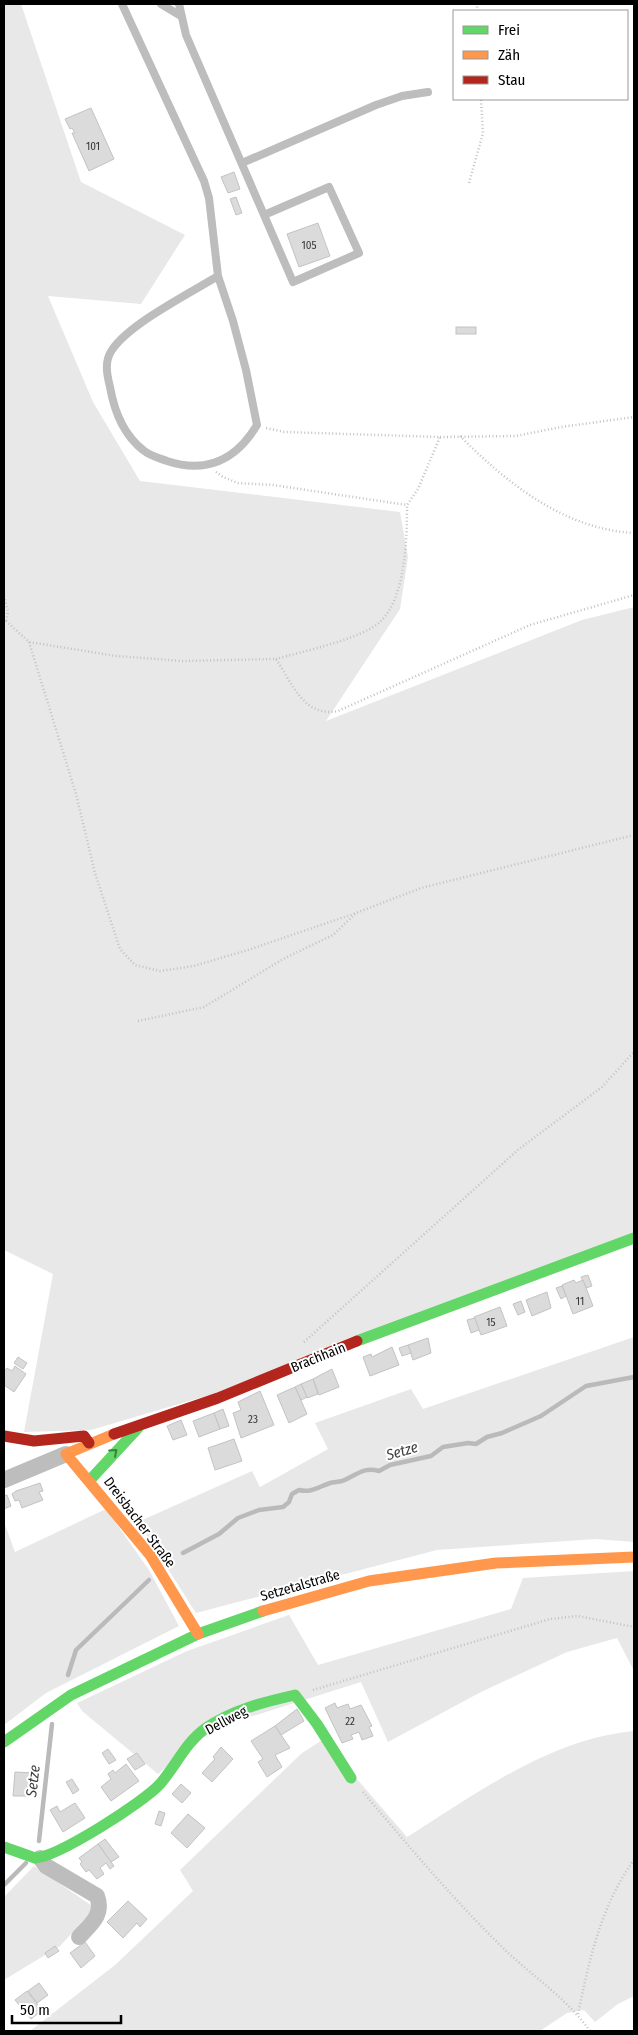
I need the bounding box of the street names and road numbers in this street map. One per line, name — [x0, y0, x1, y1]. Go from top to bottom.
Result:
street label: Brachhain — [288, 1339, 348, 1376]
street label: Dreisbacher Straße — [100, 1474, 179, 1571]
street label: Setzetalstraße — [258, 1566, 342, 1605]
street label: Dellweg — [202, 1702, 251, 1739]

